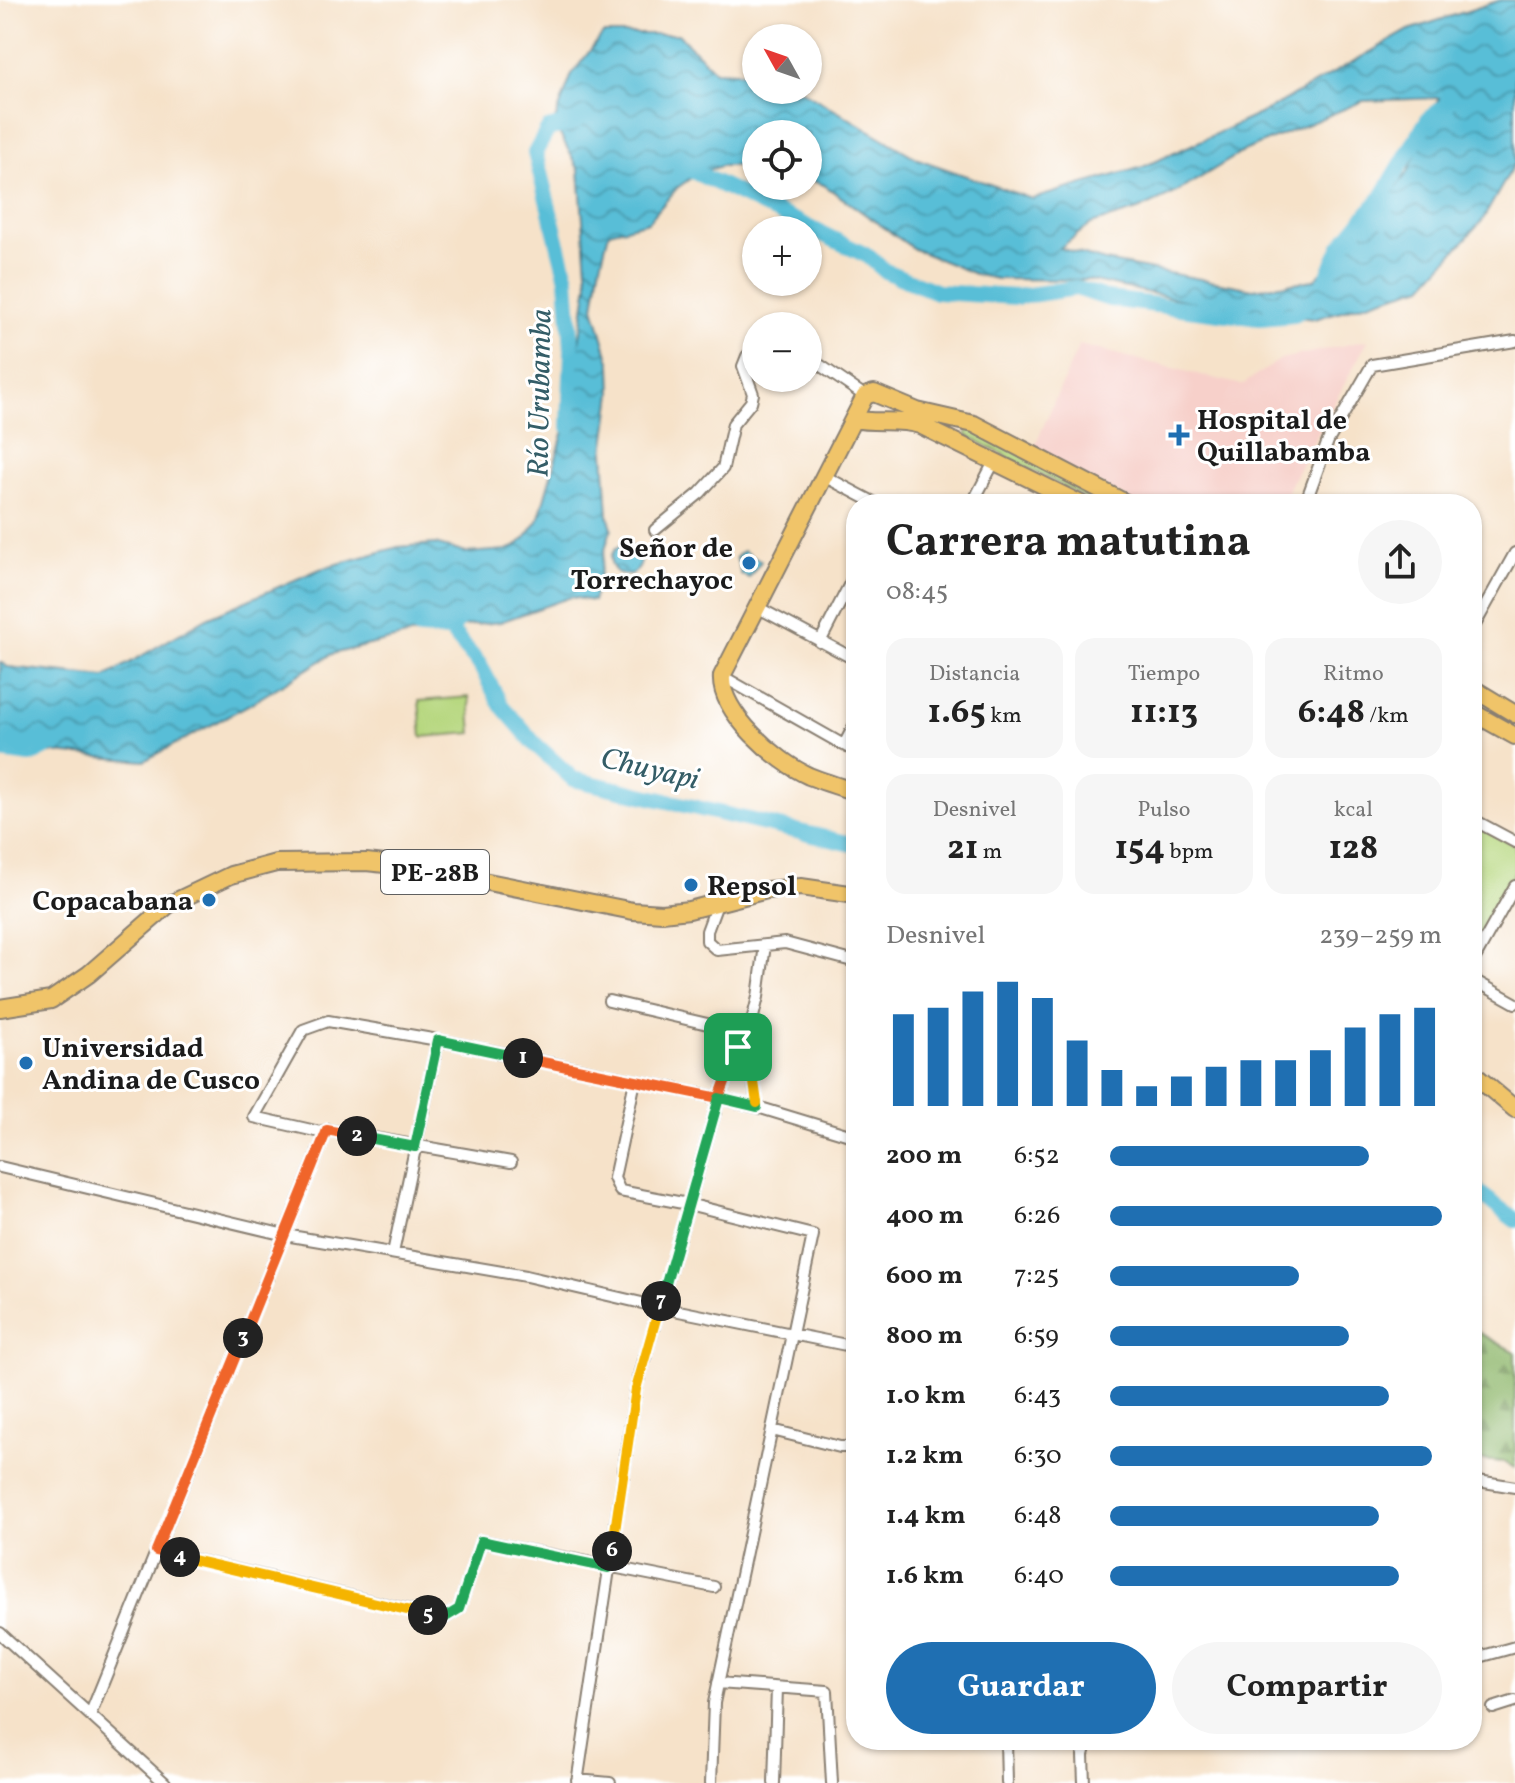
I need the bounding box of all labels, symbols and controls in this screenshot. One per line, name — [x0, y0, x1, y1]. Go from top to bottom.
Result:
north arrow — [742, 24, 822, 104]
map controls — [742, 24, 822, 392]
button: locate — [742, 120, 822, 200]
button: + — [742, 216, 822, 296]
water label: Río Urubamba — [519, 308, 563, 478]
button: − — [742, 312, 822, 392]
place label: Hospital de Quillabamba — [1197, 402, 1370, 473]
marker: Hospital de Quillabamba — [1168, 424, 1190, 446]
text: Carrera matutina — [886, 513, 1251, 574]
button: share — [1358, 520, 1442, 604]
place label: Señor de Torrechayoc — [571, 530, 733, 601]
marker: Señor de Torrechayoc — [740, 554, 758, 572]
text: 08:45 — [886, 574, 948, 610]
text: Distancia — [929, 659, 1020, 690]
text: Tiempo — [1128, 659, 1200, 690]
text: Ritmo — [1323, 659, 1384, 690]
text: 1.65 — [928, 690, 986, 737]
text: 11:13 — [1130, 690, 1198, 737]
text: 6:48 — [1298, 690, 1365, 737]
text: km — [986, 701, 1022, 732]
text: /km — [1365, 701, 1409, 732]
water label: Chuyapi — [596, 738, 703, 802]
text: Desnivel — [933, 795, 1017, 826]
text: Pulso — [1138, 795, 1190, 826]
text: kcal — [1334, 795, 1373, 826]
text: 21 — [947, 826, 978, 873]
text: 154 — [1114, 826, 1165, 873]
text: 128 — [1328, 826, 1378, 873]
text: m — [978, 837, 1002, 868]
text: bpm — [1165, 837, 1214, 868]
road number: PE-28B — [381, 850, 489, 894]
place label: Repsol — [707, 868, 796, 907]
marker: Repsol — [682, 876, 700, 894]
place label: Copacabana — [32, 883, 193, 922]
marker: Copacabana — [200, 891, 218, 909]
text: Desnivel — [886, 918, 985, 954]
text: 239–259 m — [1319, 918, 1442, 954]
pin — [704, 1013, 772, 1081]
icon: arrive — [716, 1025, 760, 1069]
place label: Universidad Andina de Cusco — [42, 1030, 260, 1101]
pin: 1 — [503, 1038, 543, 1078]
text: 1 — [519, 1042, 527, 1073]
marker: Universidad Andina de Cusco — [17, 1054, 35, 1072]
pin: 2 — [337, 1116, 377, 1156]
text: 2 — [351, 1120, 363, 1151]
text: 200 m — [886, 1138, 962, 1174]
text: 6:52 — [1014, 1138, 1060, 1174]
text: 400 m — [886, 1198, 964, 1234]
text: 6:26 — [1014, 1198, 1060, 1234]
text: 600 m — [886, 1258, 963, 1294]
text: 7:25 — [1014, 1258, 1059, 1294]
pin: 7 — [641, 1281, 681, 1321]
text: 7 — [656, 1285, 666, 1316]
pin: 3 — [223, 1318, 263, 1358]
text: 800 m — [886, 1318, 963, 1354]
text: 6:59 — [1014, 1318, 1059, 1354]
text: 3 — [237, 1322, 249, 1353]
text: 1.0 km — [886, 1378, 966, 1414]
text: 6:43 — [1014, 1378, 1061, 1414]
text: 1.2 km — [886, 1438, 963, 1474]
text: 6:30 — [1014, 1438, 1062, 1474]
text: 1.4 km — [886, 1498, 966, 1534]
text: 6:48 — [1014, 1498, 1062, 1534]
pin: 6 — [592, 1531, 632, 1571]
text: 6 — [606, 1535, 618, 1566]
pin: 4 — [160, 1537, 200, 1577]
text: 4 — [173, 1541, 187, 1572]
text: 1.6 km — [886, 1558, 964, 1594]
text: 6:40 — [1014, 1558, 1064, 1594]
pin: 5 — [408, 1595, 448, 1635]
text: 5 — [423, 1599, 433, 1630]
button: Guardar — [886, 1642, 1156, 1734]
button: Compartir — [1172, 1642, 1442, 1734]

